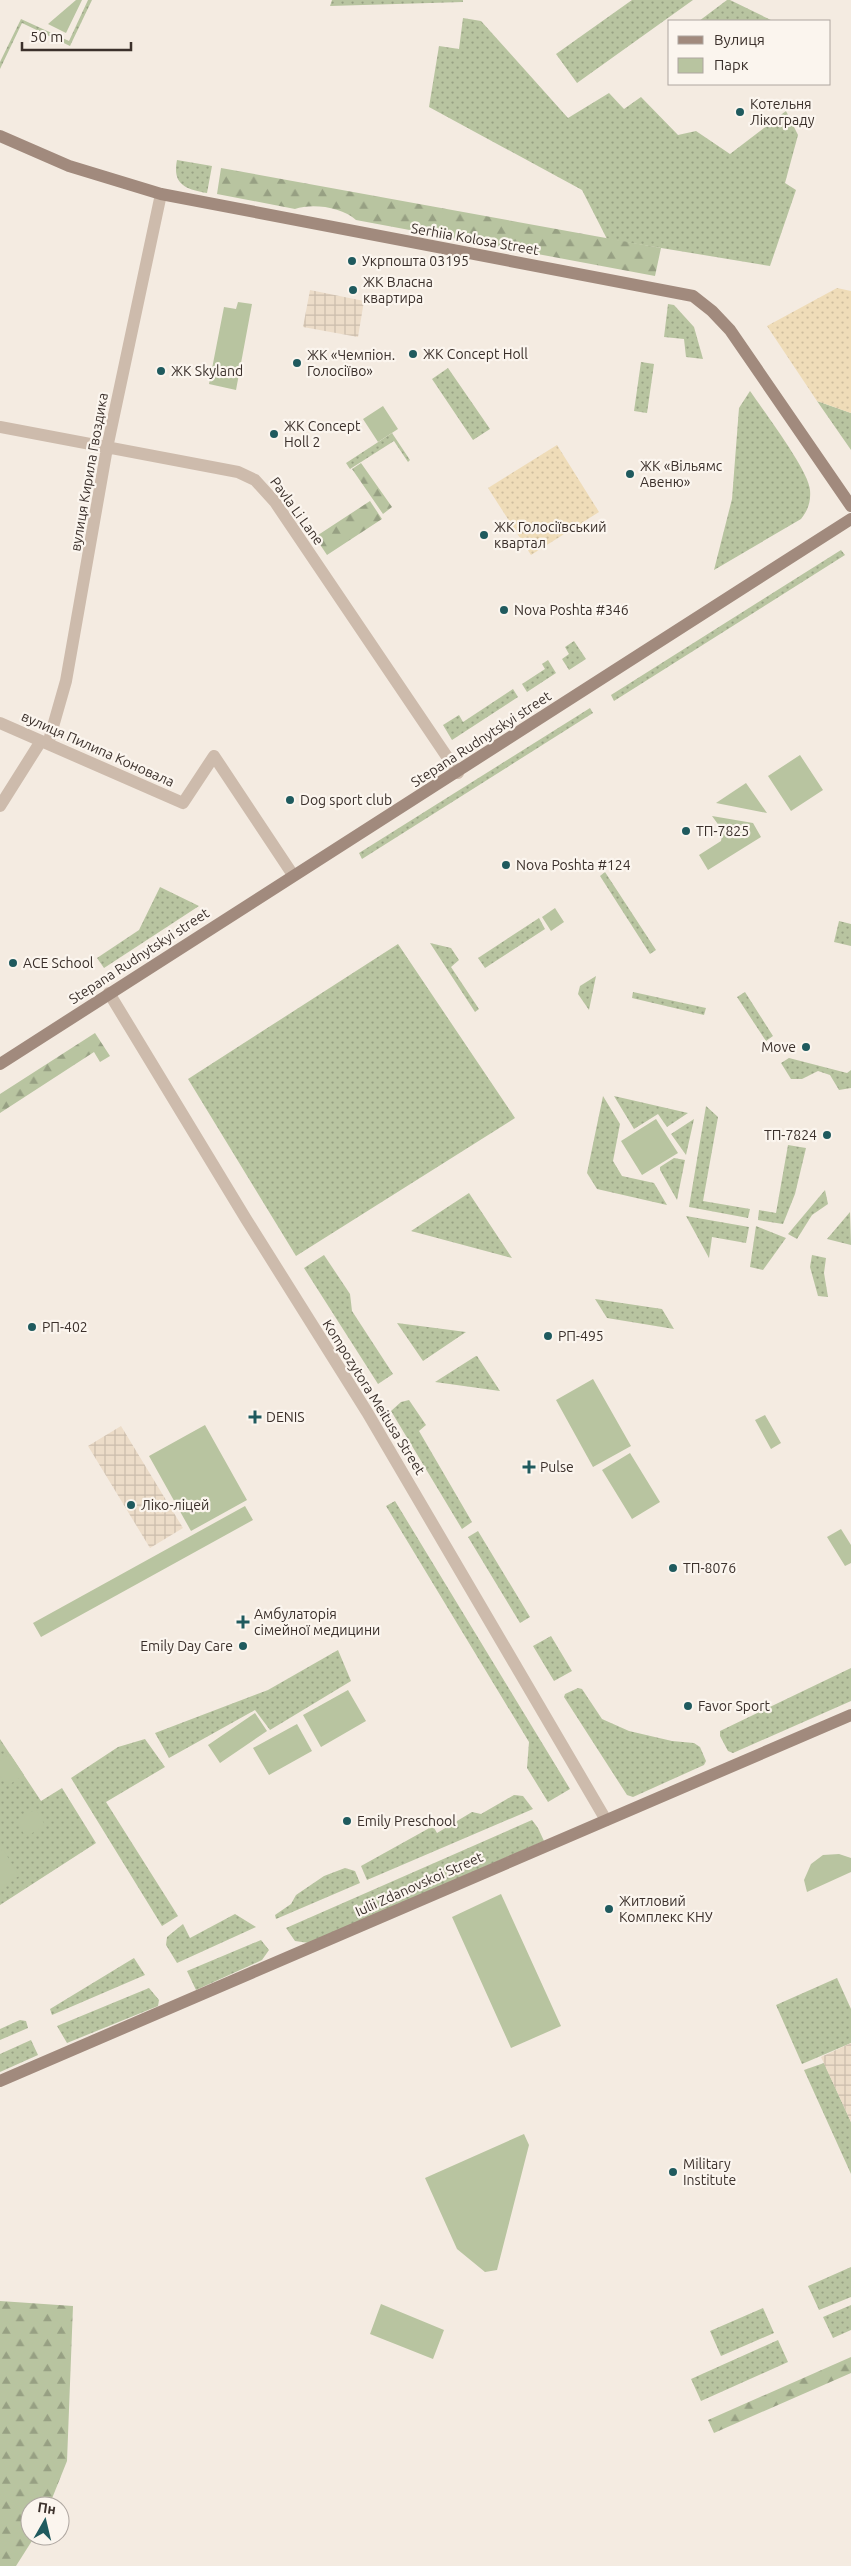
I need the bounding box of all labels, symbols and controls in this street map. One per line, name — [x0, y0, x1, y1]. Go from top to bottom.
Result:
scale bar — [22, 20, 131, 52]
legend — [668, 20, 831, 85]
text: 50 m — [30, 28, 63, 45]
text: Вулиця — [714, 31, 765, 48]
text: Парк — [714, 56, 749, 73]
place label: Котельня Лікограду — [750, 96, 815, 128]
marker: Котельня Лікограду — [734, 106, 746, 118]
street label: Serhiia Kolosa Street — [410, 220, 541, 258]
place label: Укрпошта 03195 — [362, 253, 469, 269]
marker: Укрпошта 03195 — [346, 255, 358, 267]
place label: ЖК Власна квартира — [363, 274, 433, 306]
marker: ЖК Власна квартира — [347, 284, 359, 296]
place label: ЖК Concept Holl — [423, 346, 528, 362]
place label: ЖК «Чемпіон. Голосіїво» — [307, 347, 395, 379]
marker: ЖК Concept Holl — [407, 348, 419, 360]
marker: ЖК «Чемпіон. Голосіїво» — [291, 357, 303, 369]
place label: ЖК Skyland — [171, 363, 243, 379]
marker: ЖК Skyland — [155, 365, 167, 377]
street label: вулиця Кирила Гвоздика — [67, 391, 111, 553]
place label: ЖК Concept Holl 2 — [284, 418, 361, 450]
marker: ЖК Concept Holl 2 — [268, 428, 280, 440]
place label: ЖК «Вільямс Авеню» — [640, 458, 723, 490]
marker: ЖК «Вільямс Авеню» — [624, 468, 636, 480]
street label: Pavla Li Lane — [267, 474, 327, 548]
place label: ЖК Голосіївський квартал — [494, 519, 607, 551]
marker: ЖК Голосіївський квартал — [478, 529, 490, 541]
place label: Nova Poshta #346 — [514, 602, 629, 618]
marker: Nova Poshta #346 — [498, 604, 510, 616]
street label: Stepana Rudnytskyi street — [408, 687, 554, 790]
street label: вулиця Пилипа Коновала — [19, 708, 177, 790]
place label: Dog sport club — [300, 792, 392, 808]
marker: Dog sport club — [284, 794, 296, 806]
place label: ТП-7825 — [696, 823, 749, 839]
marker: ТП-7825 — [680, 825, 692, 837]
place label: Nova Poshta #124 — [516, 857, 631, 873]
marker: Nova Poshta #124 — [500, 859, 512, 871]
street label: Stepana Rudnytskyi street — [66, 904, 212, 1007]
place label: ACE School — [23, 955, 94, 971]
marker: ACE School — [7, 957, 19, 969]
place label: Move — [761, 1039, 796, 1055]
marker: Move — [800, 1041, 812, 1053]
place label: ТП-7824 — [764, 1127, 817, 1143]
marker: ТП-7824 — [821, 1129, 833, 1141]
street label: Kompozytora Meitusa Street — [320, 1317, 429, 1478]
place label: РП-402 — [42, 1319, 88, 1335]
marker: РП-402 — [26, 1321, 38, 1333]
place label: РП-495 — [558, 1328, 604, 1344]
marker: РП-495 — [542, 1330, 554, 1342]
place label: DENIS — [266, 1409, 305, 1425]
marker: DENIS — [248, 1410, 262, 1424]
place label: Pulse — [540, 1459, 574, 1475]
marker: Pulse — [522, 1460, 536, 1474]
place label: Ліко-ліцей — [141, 1497, 209, 1513]
marker: Ліко-ліцей — [125, 1499, 137, 1511]
place label: ТП-8076 — [683, 1560, 736, 1576]
marker: ТП-8076 — [667, 1562, 679, 1574]
place label: Амбулаторія сімейної медицини — [254, 1606, 380, 1638]
marker: Амбулаторія сімейної медицини — [236, 1615, 250, 1629]
place label: Emily Day Care — [140, 1638, 233, 1654]
marker: Emily Day Care — [237, 1640, 249, 1652]
place label: Favor Sport — [698, 1698, 771, 1714]
marker: Favor Sport — [682, 1700, 694, 1712]
place label: Emily Preschool — [357, 1813, 456, 1829]
marker: Emily Preschool — [341, 1815, 353, 1827]
street label: Iulii Zdanovskoi Street — [353, 1848, 486, 1919]
place label: Житловий Комплекс КНУ — [619, 1893, 713, 1925]
marker: Житловий Комплекс КНУ — [603, 1903, 615, 1915]
place label: Military Institute — [683, 2156, 736, 2188]
marker: Military Institute — [667, 2166, 679, 2178]
north arrow — [20, 2496, 70, 2546]
text: Пн — [37, 2499, 57, 2517]

